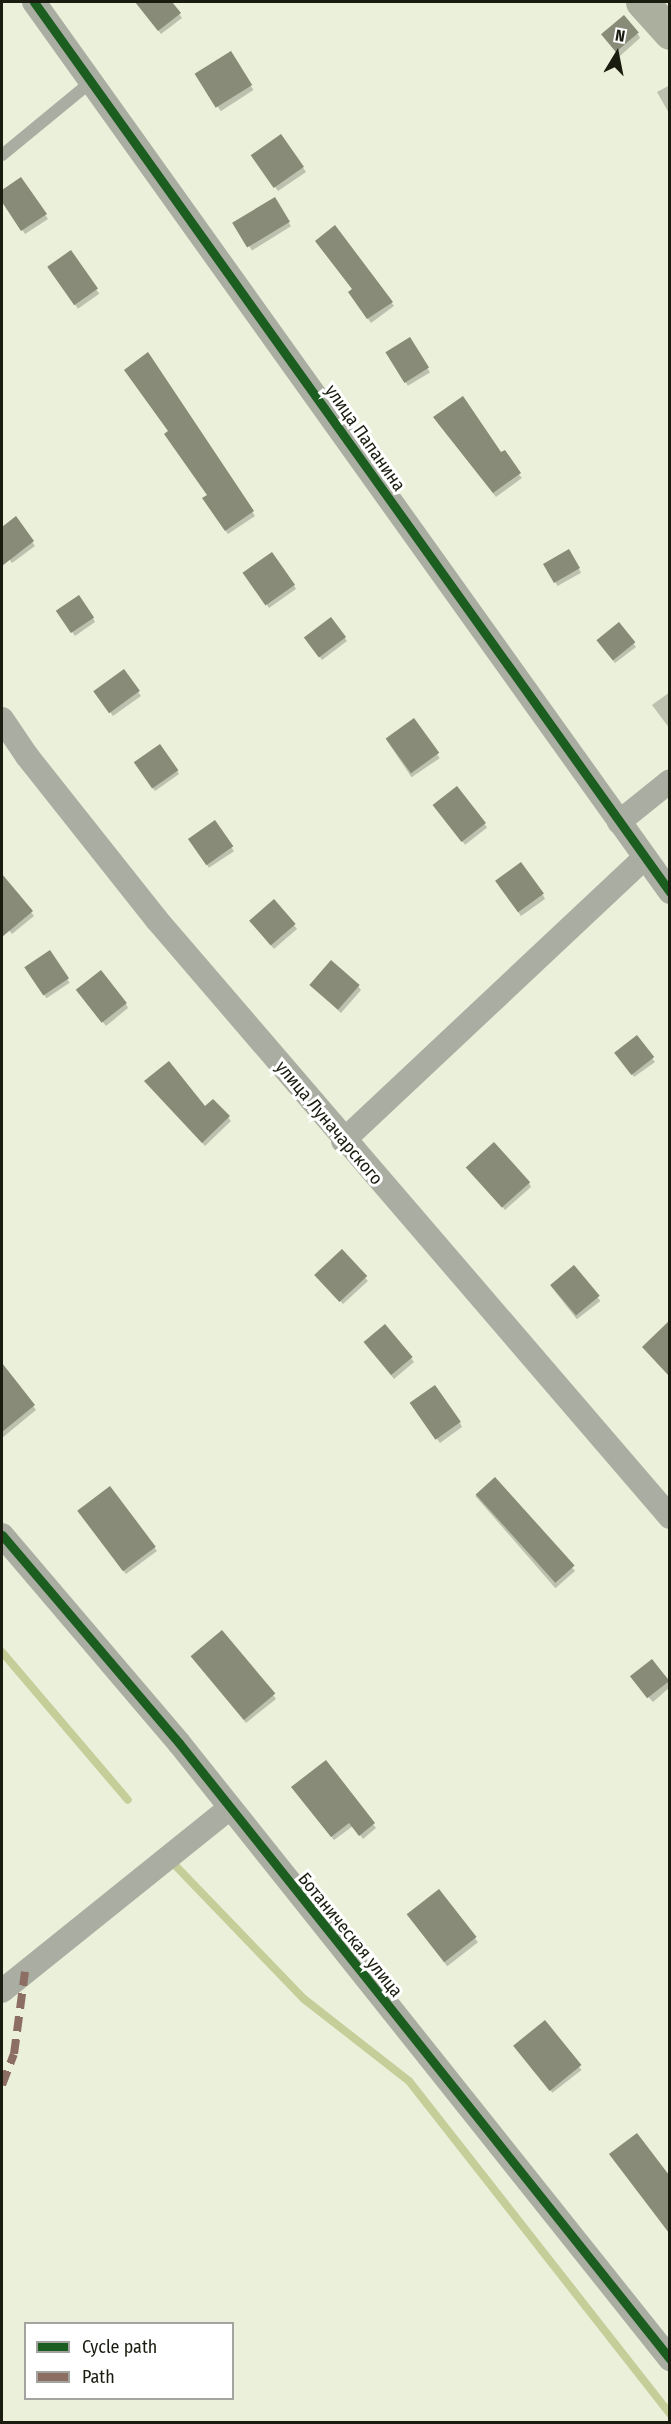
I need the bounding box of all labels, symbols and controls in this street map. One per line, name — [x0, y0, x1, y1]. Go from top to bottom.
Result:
north arrow — [587, 24, 647, 84]
text: N — [614, 26, 627, 46]
street label: улица Папанина — [320, 381, 410, 495]
street label: улица Луначарского — [271, 1057, 387, 1189]
street label: Ботаническая улица — [293, 1868, 407, 2002]
legend — [24, 2322, 234, 2400]
text: Cycle path — [82, 2336, 157, 2358]
text: Path — [82, 2366, 115, 2388]

